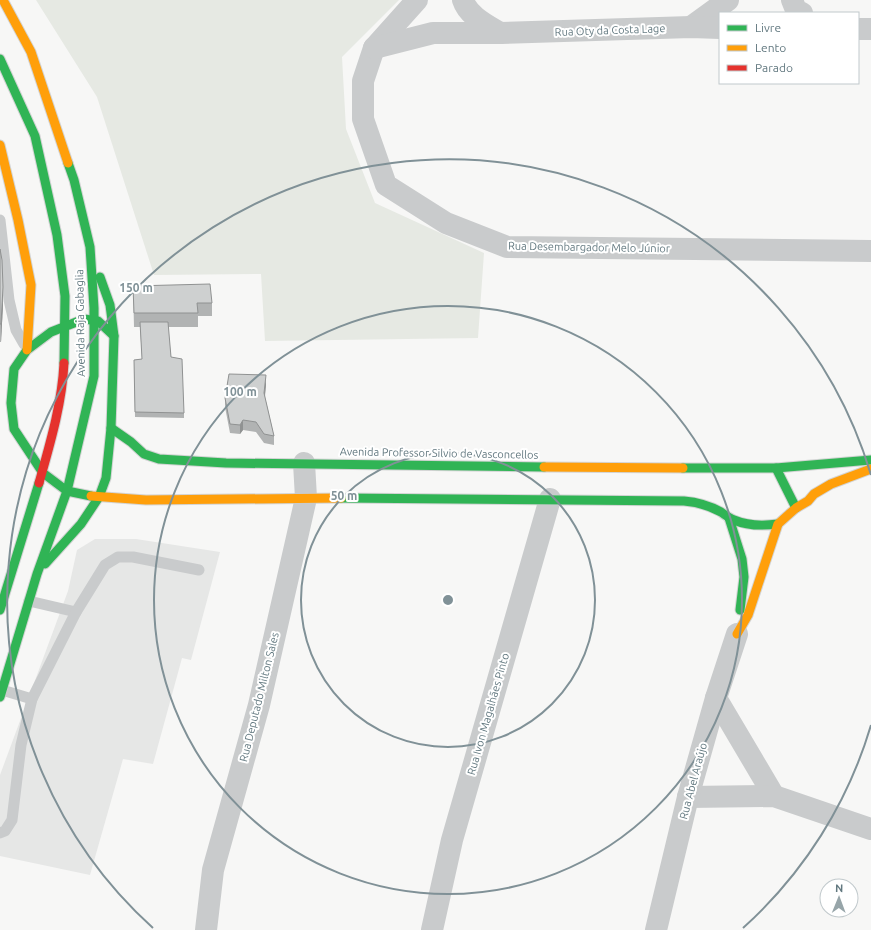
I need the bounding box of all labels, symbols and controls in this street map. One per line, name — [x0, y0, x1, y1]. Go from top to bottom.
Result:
legend — [719, 12, 859, 84]
text: Livre — [755, 21, 781, 34]
street label: Rua Oty da Costa Lage — [554, 22, 666, 38]
text: Lento — [755, 41, 786, 54]
text: Parado — [755, 61, 793, 74]
street label: Rua Desembargador Melo Júnior — [508, 240, 671, 254]
street label: Avenida Raja Gabaglia — [73, 269, 87, 377]
text: 150 m — [119, 281, 153, 294]
text: 100 m — [223, 385, 257, 398]
street label: Avenida Professor Silvio de Vasconcellos — [340, 445, 539, 461]
text: 50 m — [331, 489, 357, 502]
centre of rings — [441, 593, 455, 607]
street label: Rua Deputado Milton Sales — [237, 631, 281, 763]
street label: Rua Ivon Magalhães Pinto — [465, 652, 511, 776]
street label: Rua Abel Araújo — [677, 741, 709, 821]
north arrow — [819, 878, 859, 918]
text: N — [835, 882, 843, 894]

